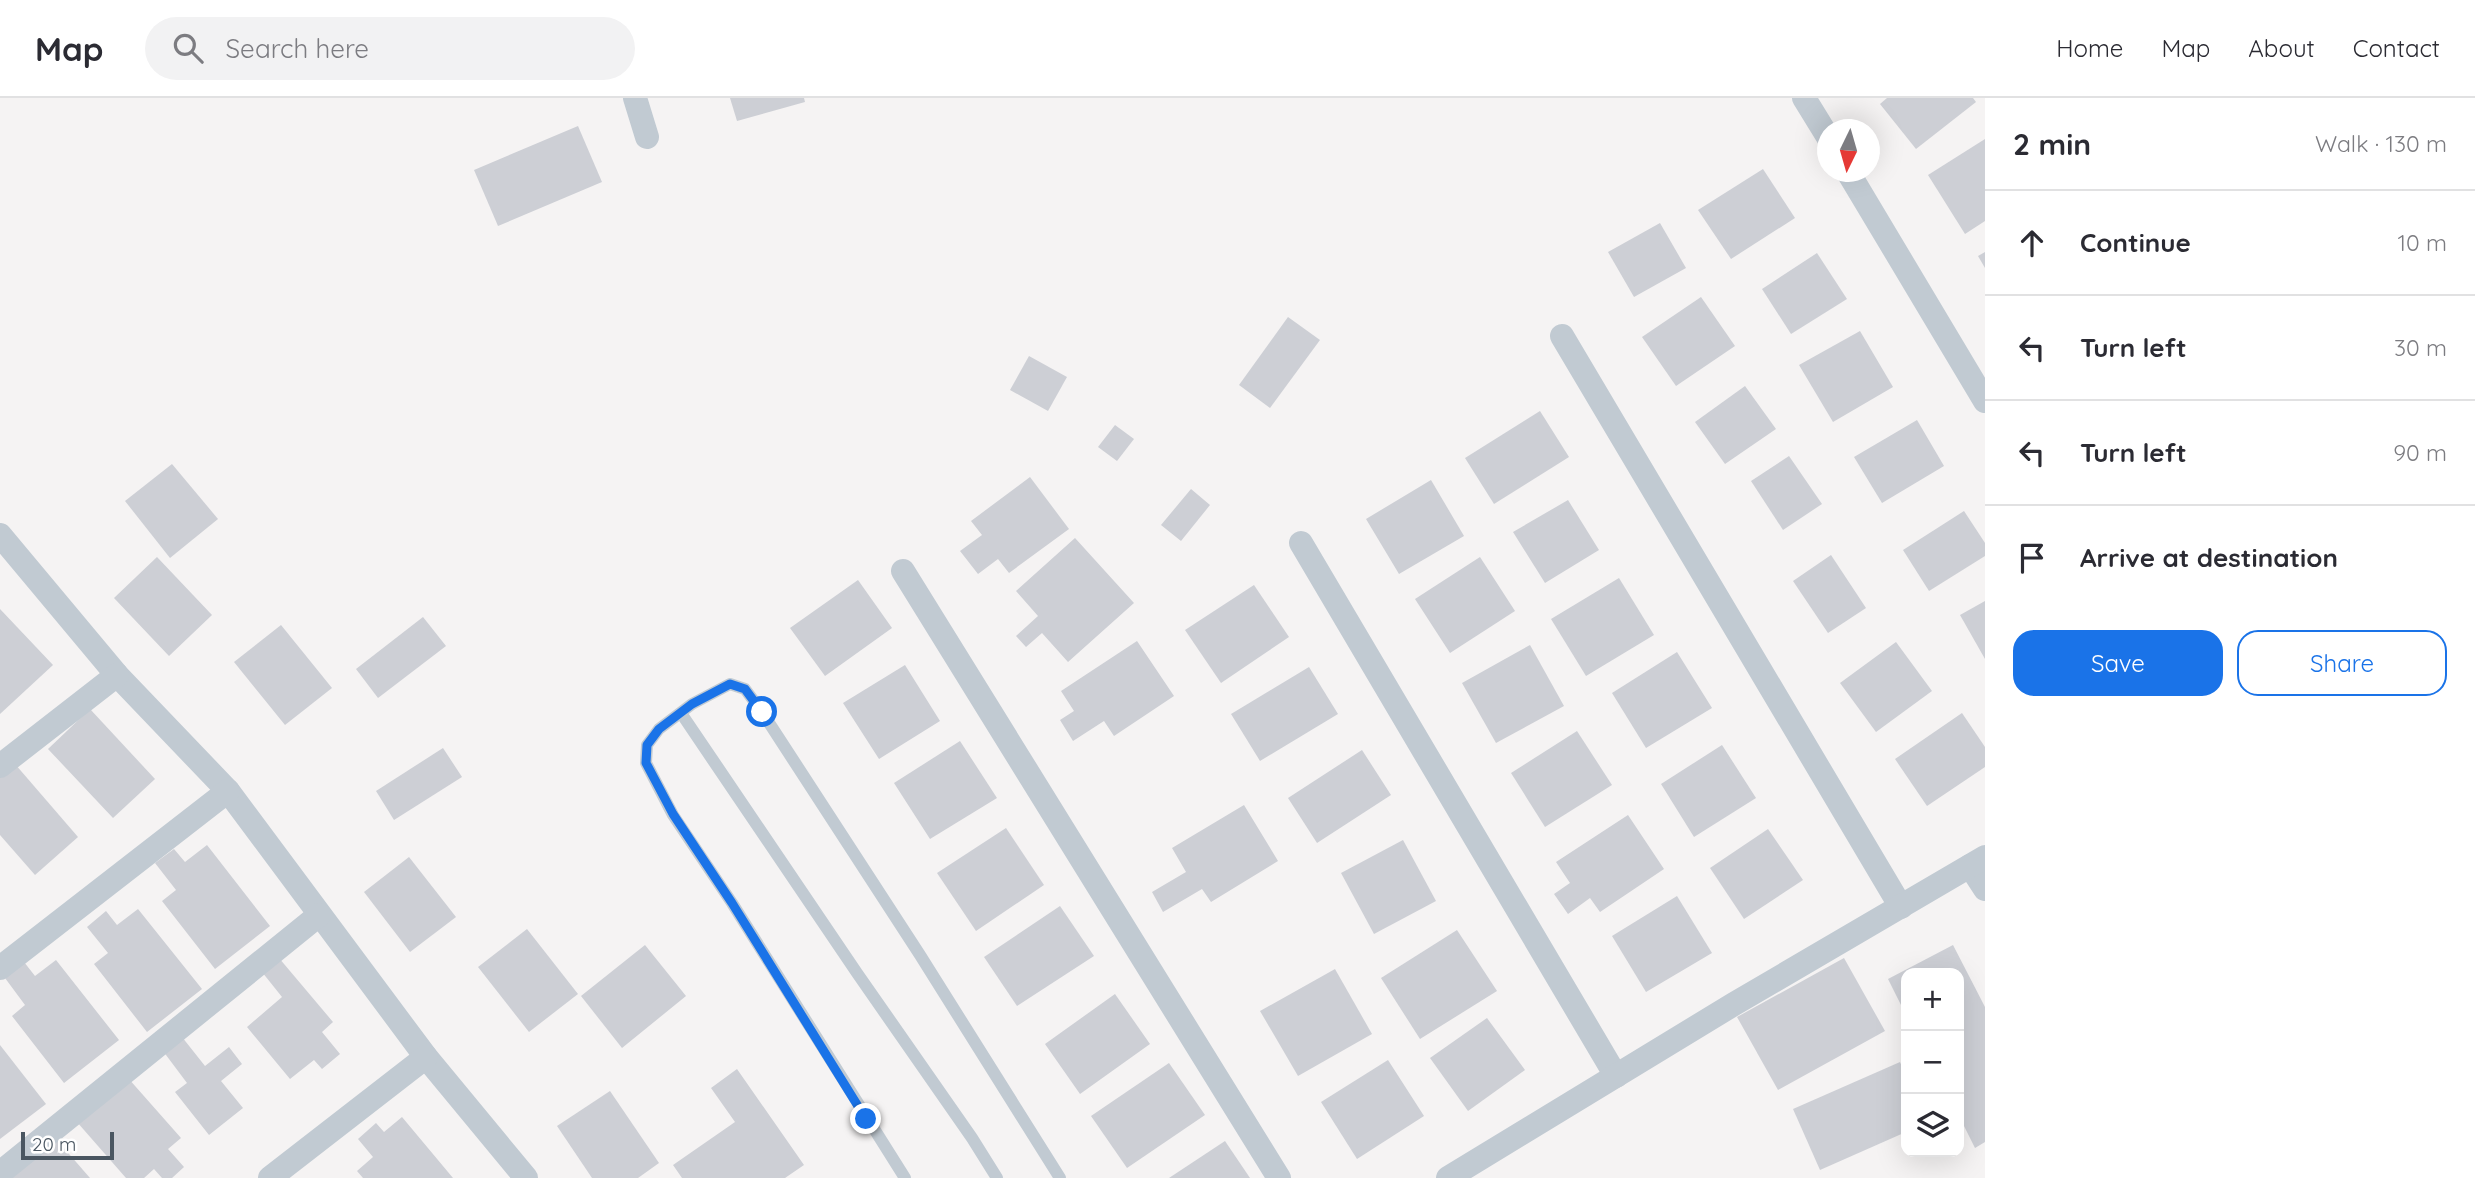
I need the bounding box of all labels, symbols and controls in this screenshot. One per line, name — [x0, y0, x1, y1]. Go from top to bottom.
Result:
search box — [145, 17, 635, 80]
text: Map — [35, 28, 103, 69]
icon: search — [169, 29, 207, 67]
text: Search here — [225, 32, 369, 65]
text: Home — [2056, 33, 2123, 63]
text: Map — [2161, 33, 2210, 63]
text: About — [2248, 33, 2315, 63]
text: Contact — [2353, 33, 2440, 63]
north arrow — [1817, 119, 1880, 182]
text: 2 min — [2013, 125, 2091, 163]
text: Walk · 130 m — [2315, 129, 2447, 158]
icon: ahead — [2013, 224, 2051, 262]
text: Continue — [2080, 226, 2191, 259]
text: 10 m — [2398, 228, 2447, 257]
icon: left — [2013, 329, 2051, 367]
text: Turn left — [2080, 331, 2187, 364]
text: 30 m — [2394, 333, 2447, 362]
icon: left — [2013, 434, 2051, 472]
text: Turn left — [2080, 436, 2187, 469]
text: 90 m — [2393, 438, 2447, 467]
icon: arrive — [2013, 539, 2051, 577]
text: Arrive at destination — [2080, 541, 2338, 574]
button: Save — [2013, 630, 2223, 696]
button: Share — [2237, 630, 2447, 696]
route start — [746, 696, 777, 727]
map controls — [1901, 968, 1964, 1157]
button: + — [1901, 968, 1964, 1031]
button: − — [1901, 1031, 1964, 1094]
button: layers — [1901, 1094, 1964, 1157]
route end — [850, 1103, 881, 1134]
scale bar — [21, 1129, 114, 1161]
text: 20 m — [32, 1132, 76, 1156]

